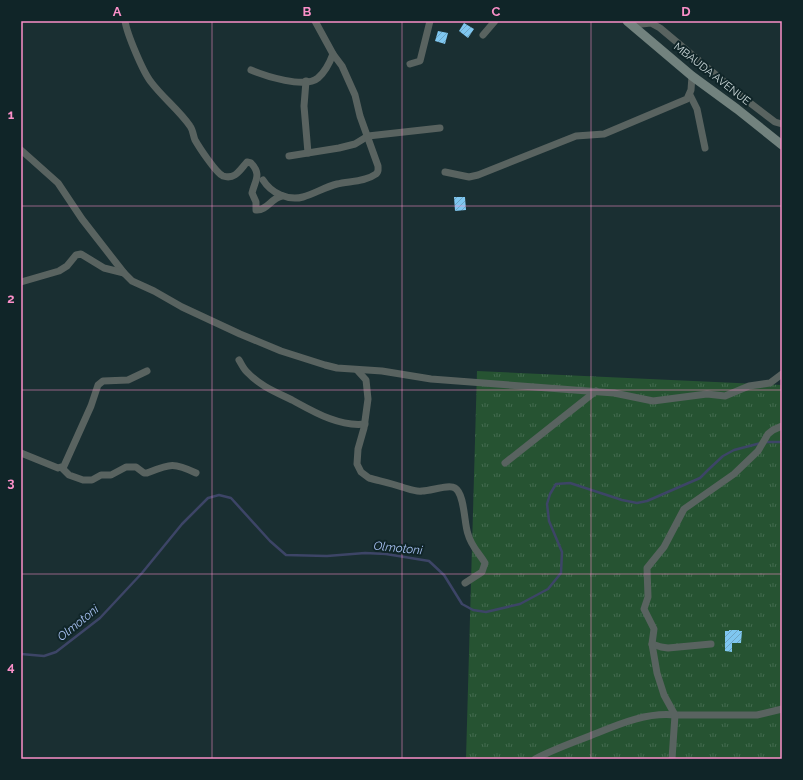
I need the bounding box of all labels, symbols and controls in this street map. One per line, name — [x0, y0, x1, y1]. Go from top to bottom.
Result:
text: A — [113, 4, 122, 19]
text: B — [303, 4, 312, 19]
text: C — [492, 4, 501, 19]
text: D — [681, 4, 691, 19]
street label: MBAUDA AVENUE — [671, 40, 753, 108]
text: 1 — [8, 107, 15, 122]
text: 2 — [7, 291, 15, 306]
text: 3 — [7, 475, 15, 490]
water label: Olmotoni — [373, 538, 424, 558]
water label: Olmotoni — [55, 602, 102, 644]
text: 4 — [7, 659, 15, 674]

